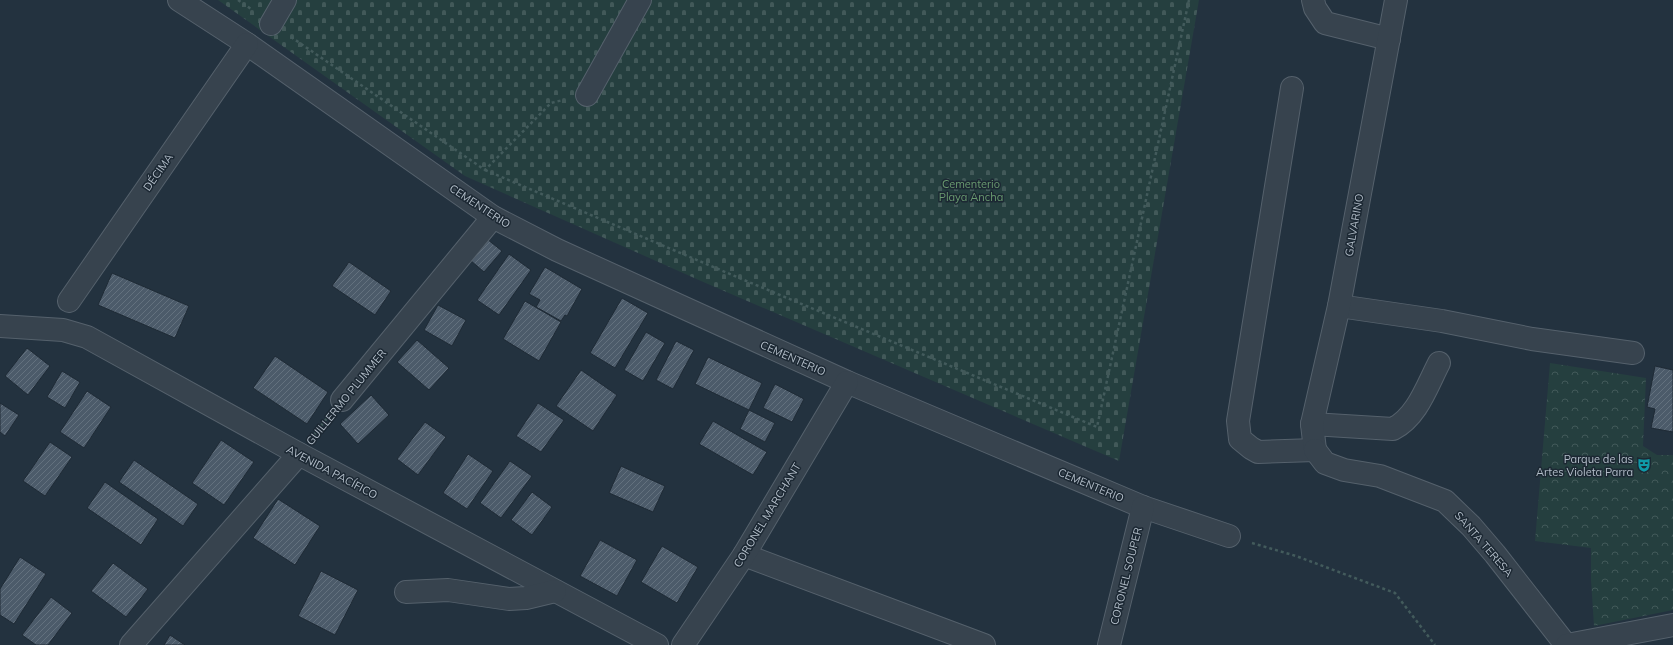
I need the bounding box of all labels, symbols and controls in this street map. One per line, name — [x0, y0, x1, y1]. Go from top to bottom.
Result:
street label: DÉCIMA — [140, 151, 176, 193]
park label: Cementerio Playa Ancha — [939, 177, 1003, 204]
street label: CEMENTERIO — [447, 181, 513, 231]
street label: GALVARINO — [1342, 193, 1366, 257]
street label: CEMENTERIO — [758, 337, 828, 379]
street label: GUILLERMO PLUMMER — [303, 346, 389, 448]
street label: AVENIDA PACÍFICO — [284, 442, 380, 502]
place label: Parque de las Artes Violeta Parra — [1536, 452, 1633, 479]
theatre icon: Parque de las Artes Violeta Parra — [1636, 457, 1652, 473]
street label: CORONEL MARCHANT — [730, 460, 804, 570]
street label: CEMENTERIO — [1056, 465, 1126, 505]
street label: SANTA TERESA — [1452, 508, 1516, 580]
street label: CORONEL SOUPER — [1107, 525, 1145, 626]

